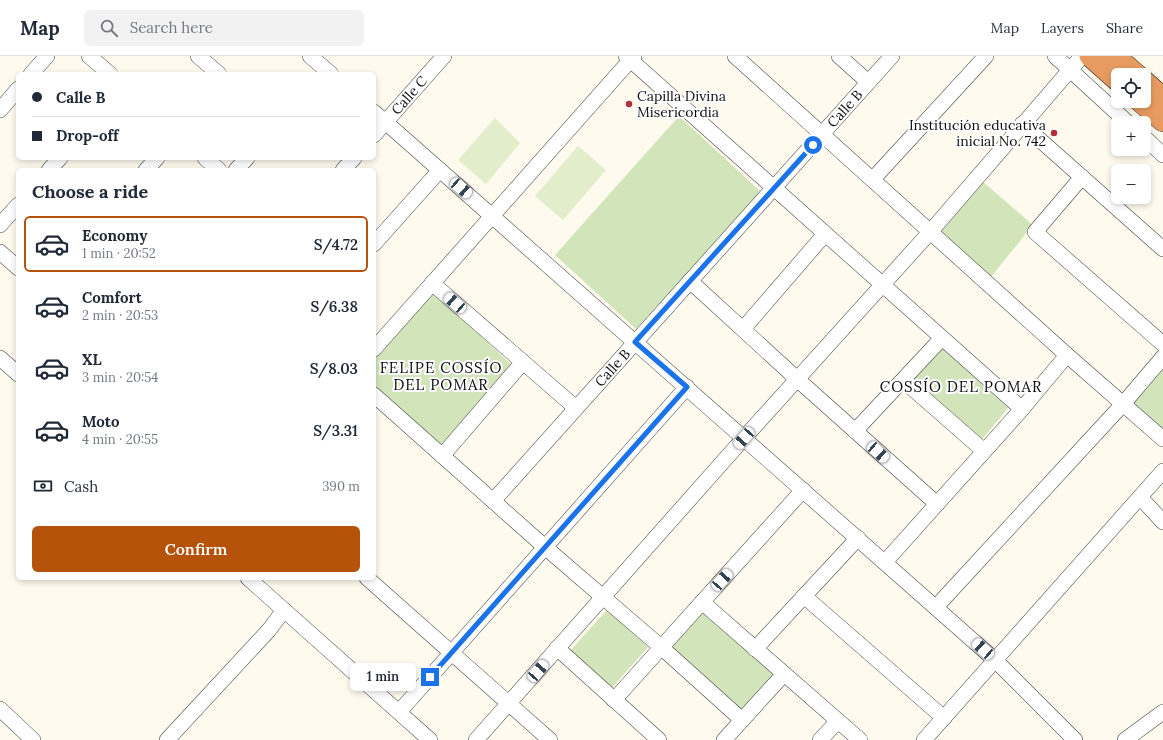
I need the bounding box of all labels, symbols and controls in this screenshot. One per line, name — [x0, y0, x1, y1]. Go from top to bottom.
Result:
search box — [84, 10, 364, 46]
text: Map — [20, 16, 60, 40]
icon: search — [98, 17, 120, 39]
text: Search here — [130, 18, 213, 37]
text: Map — [991, 19, 1019, 37]
text: Layers — [1041, 19, 1084, 37]
text: Share — [1106, 19, 1143, 37]
map controls — [1111, 68, 1151, 204]
button: locate — [1111, 68, 1151, 108]
street label: Calle C — [387, 72, 431, 118]
street label: Calle B — [823, 86, 867, 131]
place label: Capilla Divina Misericordia — [637, 87, 726, 121]
text: Calle B — [56, 88, 105, 107]
marker: Capilla Divina Misericordia — [624, 99, 634, 109]
place label: Institución educativa inicial No. 742 — [909, 116, 1046, 150]
button: + — [1111, 116, 1151, 156]
text: Drop-off — [56, 126, 118, 145]
marker: Institución educativa inicial No. 742 — [1049, 128, 1059, 138]
route start — [804, 136, 822, 154]
button: − — [1111, 164, 1151, 204]
car — [448, 176, 474, 200]
text: Choose a ride — [32, 180, 148, 203]
icon: car — [34, 226, 70, 262]
text: Economy — [82, 226, 147, 245]
text: S/4.72 — [314, 235, 358, 254]
text: 1 min · 20:52 — [82, 245, 156, 262]
icon: car — [34, 288, 70, 324]
text: Comfort — [82, 288, 142, 307]
car — [442, 291, 468, 315]
text: S/6.38 — [310, 297, 358, 316]
text: 2 min · 20:53 — [82, 307, 158, 324]
street label: Calle B — [591, 345, 634, 390]
icon: car — [34, 350, 70, 386]
text: XL — [82, 350, 102, 369]
district label: FELIPE COSSÍO DEL POMAR — [380, 358, 502, 394]
text: S/8.03 — [310, 359, 358, 378]
text: 3 min · 20:54 — [82, 369, 158, 386]
district label: COSSÍO DEL POMAR — [880, 377, 1042, 396]
icon: car — [34, 412, 70, 448]
text: Moto — [82, 412, 119, 431]
text: S/3.31 — [313, 421, 358, 440]
car — [732, 425, 756, 451]
text: 4 min · 20:55 — [82, 431, 158, 448]
car — [865, 440, 891, 464]
icon: cash — [32, 475, 54, 497]
text: Cash — [64, 477, 98, 496]
text: 390 m — [322, 478, 360, 495]
button: Confirm — [32, 526, 360, 572]
car — [710, 567, 734, 593]
car — [970, 637, 996, 661]
car — [526, 658, 550, 684]
callout: 1 min — [350, 663, 416, 691]
text: 1 min — [367, 668, 399, 685]
route end — [421, 668, 439, 686]

